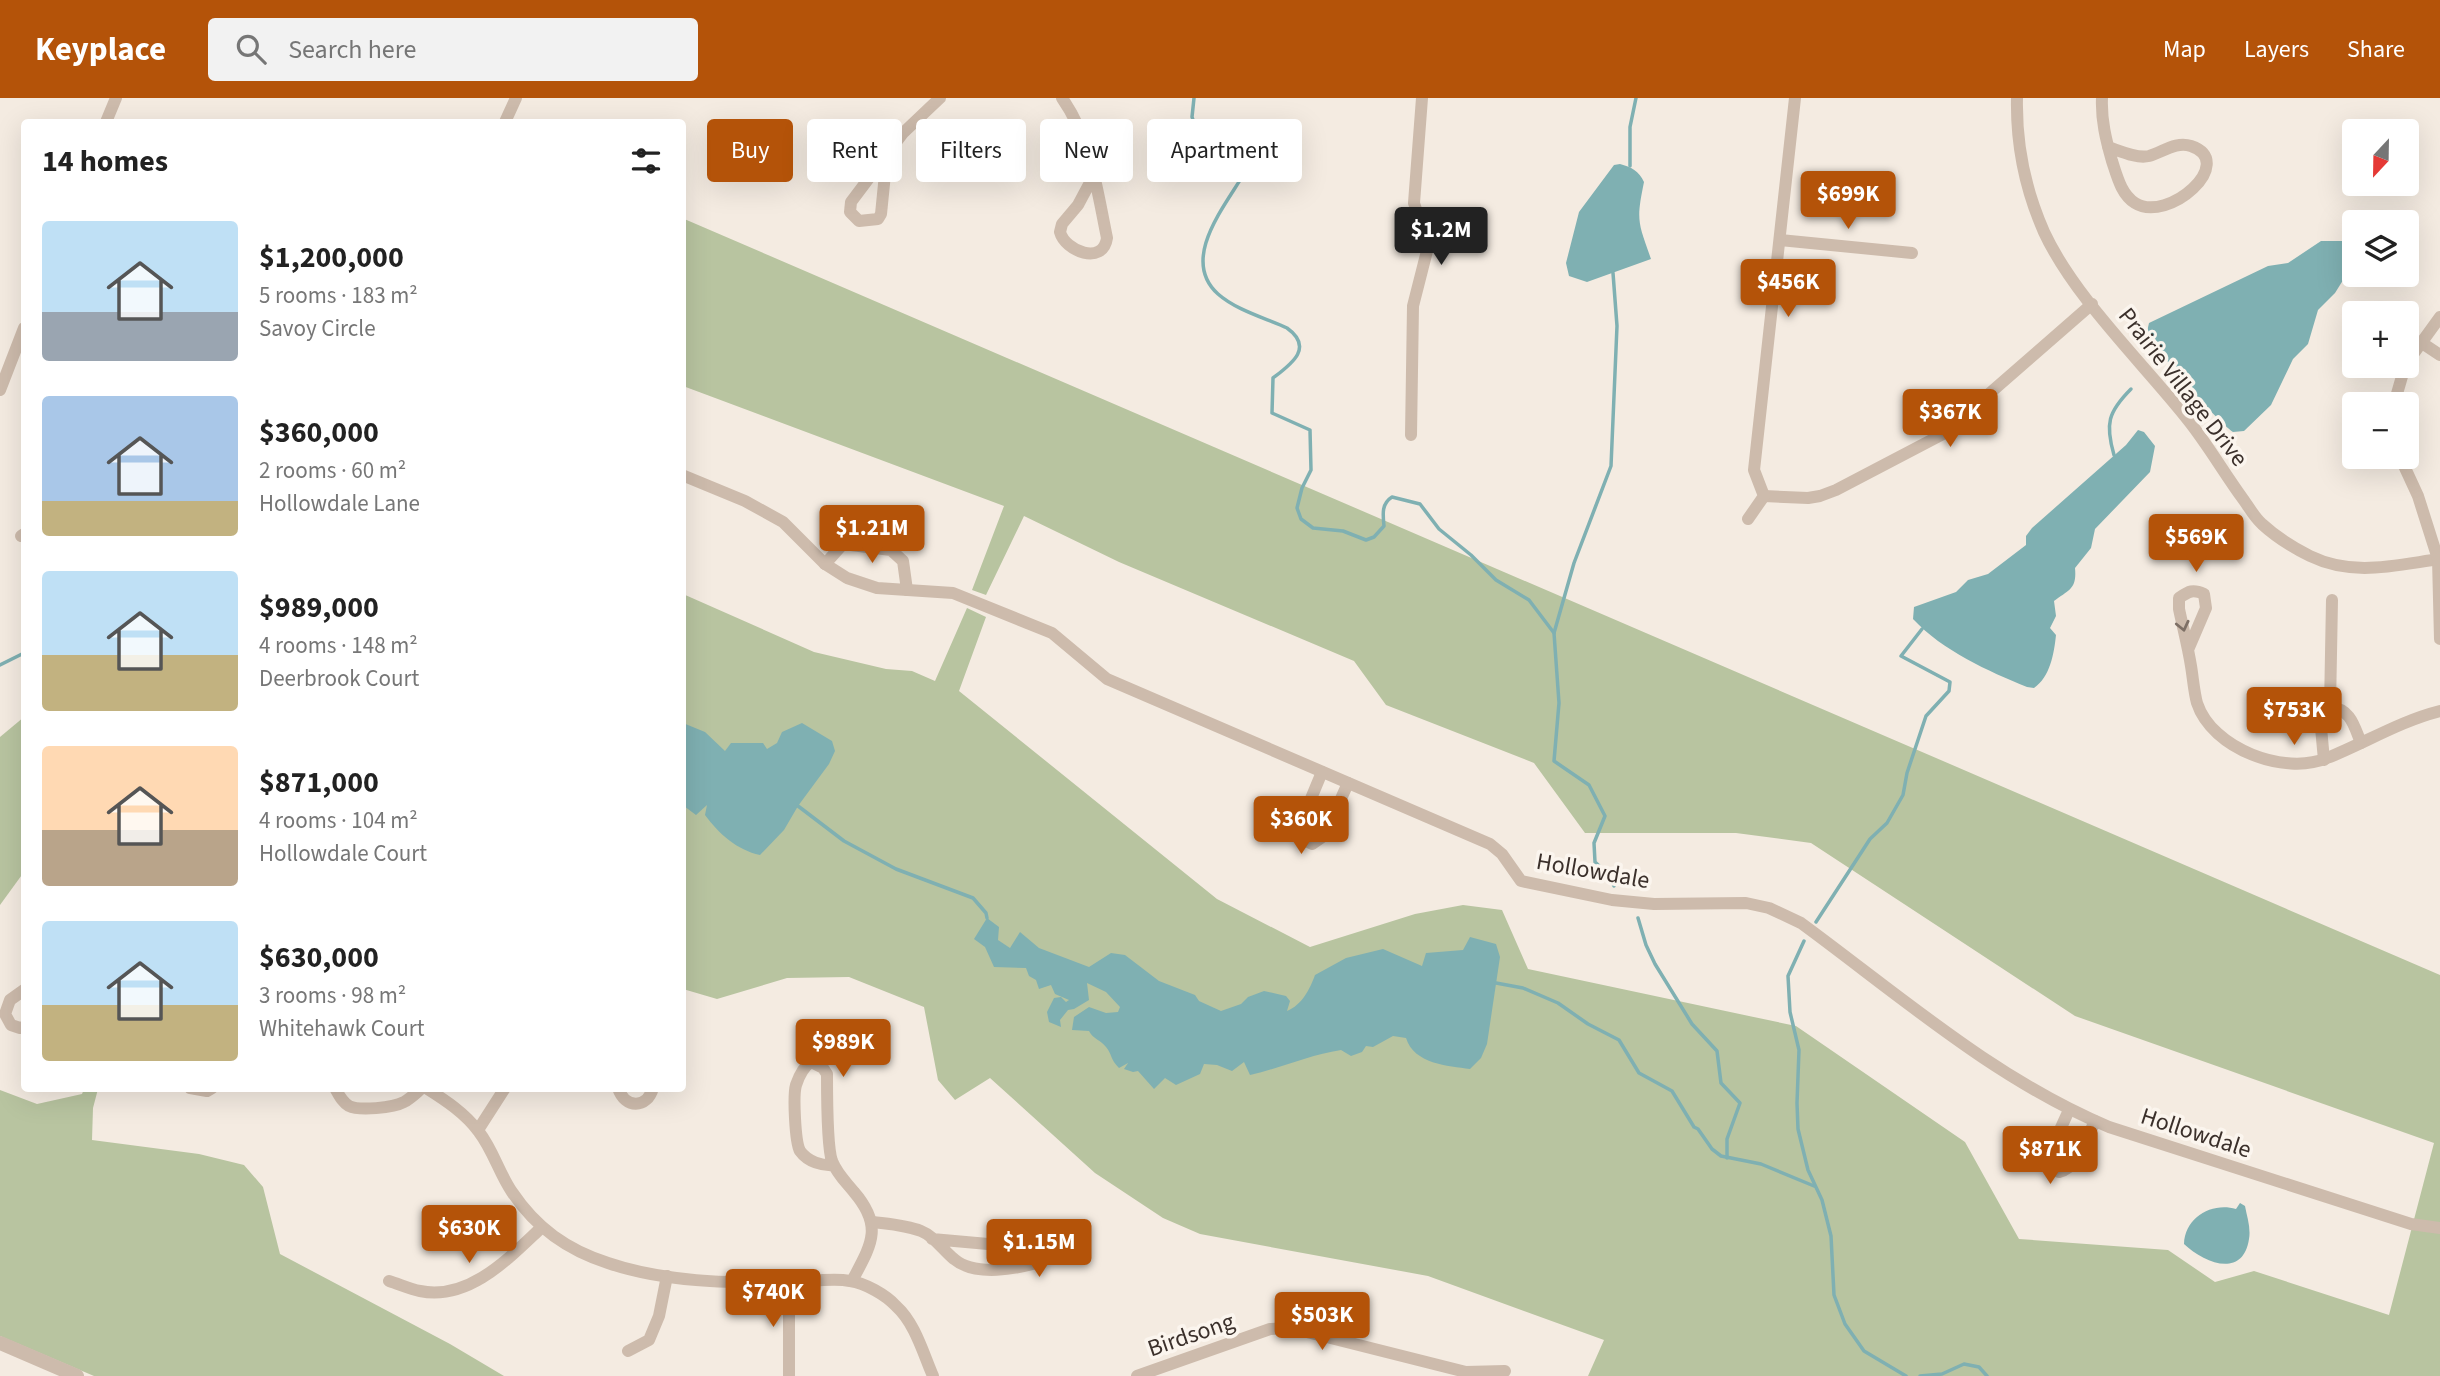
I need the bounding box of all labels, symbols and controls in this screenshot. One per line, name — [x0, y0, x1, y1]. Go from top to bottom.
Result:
search box — [208, 18, 698, 81]
text: Keyplace — [35, 26, 166, 73]
icon: search — [232, 30, 270, 68]
text: Search here — [288, 31, 416, 68]
text: Map — [2163, 32, 2206, 67]
text: Layers — [2244, 32, 2309, 67]
text: Share — [2347, 32, 2405, 67]
chip: Buy — [707, 119, 793, 182]
chip: Rent — [807, 119, 902, 182]
chip: Filters — [916, 119, 1026, 182]
chip: New — [1040, 119, 1133, 182]
chip: Apartment — [1147, 119, 1302, 182]
north arrow — [2342, 119, 2418, 196]
map controls — [2342, 119, 2419, 469]
text: 14 homes — [42, 140, 168, 183]
icon: filters — [627, 142, 665, 180]
pin: $699K — [1799, 172, 1897, 231]
text: $699K — [1817, 177, 1879, 210]
pin: $1.2M — [1392, 208, 1490, 267]
button: layers — [2342, 210, 2419, 287]
text: $1.2M — [1411, 213, 1471, 246]
text: $1,200,000 — [259, 236, 404, 279]
icon: home — [98, 249, 182, 333]
pin: $456K — [1739, 260, 1837, 319]
text: $456K — [1757, 265, 1819, 298]
text: 5 rooms · 183 m² — [259, 279, 418, 312]
street label: Prairie Village Drive — [2110, 300, 2256, 474]
button: + — [2342, 301, 2419, 378]
text: Savoy Circle — [259, 312, 376, 345]
pin: $367K — [1901, 390, 1999, 449]
button: − — [2342, 392, 2419, 469]
text: $367K — [1919, 395, 1981, 428]
text: $360,000 — [259, 411, 379, 454]
icon: home — [98, 424, 182, 508]
text: 2 rooms · 60 m² — [259, 454, 406, 487]
text: Hollowdale Lane — [259, 487, 420, 520]
pin: $1.21M — [815, 505, 929, 565]
text: $1.21M — [835, 511, 909, 544]
pin: $569K — [2147, 514, 2245, 574]
text: $569K — [2165, 520, 2227, 553]
text: $989,000 — [259, 586, 379, 629]
icon: home — [98, 599, 182, 683]
one-way arrow — [2174, 620, 2189, 632]
text: 4 rooms · 148 m² — [259, 629, 418, 662]
text: Deerbrook Court — [259, 662, 419, 695]
pin: $753K — [2245, 688, 2343, 747]
text: $753K — [2263, 693, 2325, 726]
text: $871,000 — [259, 761, 379, 804]
icon: home — [98, 774, 182, 858]
pin: $360K — [1252, 796, 1350, 856]
text: $360K — [1270, 802, 1332, 835]
text: 4 rooms · 104 m² — [259, 804, 418, 837]
text: Hollowdale Court — [259, 837, 427, 870]
street label: Hollowdale — [1534, 844, 1652, 898]
text: $630,000 — [259, 936, 379, 979]
icon: home — [98, 949, 182, 1033]
text: 3 rooms · 98 m² — [259, 979, 406, 1012]
text: Whitehawk Court — [259, 1012, 425, 1045]
pin: $989K — [794, 1020, 892, 1079]
text: $989K — [812, 1025, 874, 1058]
street label: Hollowdale — [2136, 1099, 2256, 1167]
pin: $871K — [2001, 1126, 2099, 1186]
text: $871K — [2019, 1132, 2081, 1165]
pin: $630K — [420, 1206, 518, 1265]
text: $630K — [438, 1211, 500, 1244]
pin: $1.15M — [982, 1220, 1096, 1279]
text: $1.15M — [1002, 1225, 1076, 1258]
pin: $740K — [724, 1270, 822, 1329]
text: $740K — [742, 1275, 804, 1308]
pin: $503K — [1273, 1292, 1371, 1352]
text: $503K — [1291, 1298, 1353, 1331]
street label: Birdsong — [1143, 1304, 1239, 1366]

